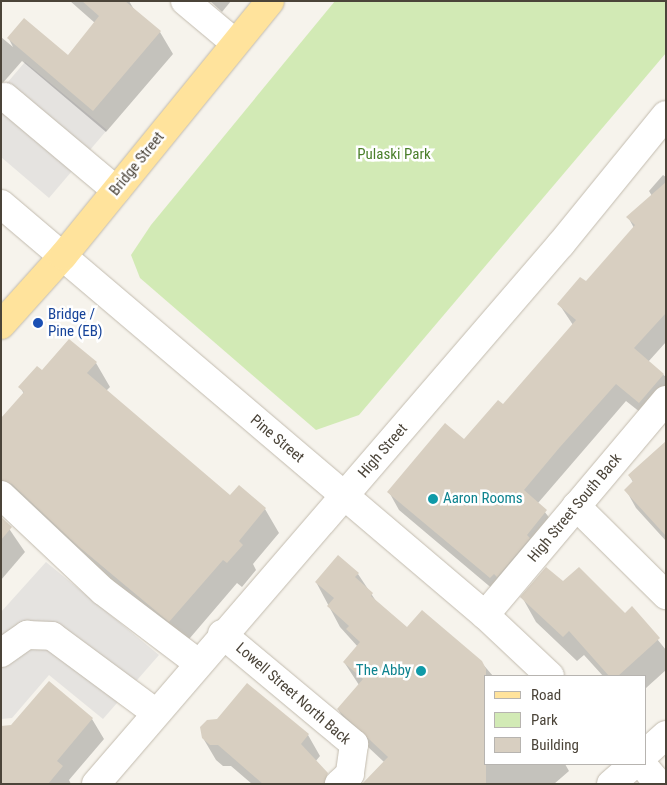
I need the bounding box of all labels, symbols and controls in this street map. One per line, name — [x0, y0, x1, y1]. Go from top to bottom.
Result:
street label: Bridge Street — [106, 129, 168, 199]
park label: Pulaski Park — [357, 146, 431, 164]
place label: Bridge / Pine (EB) — [48, 305, 103, 340]
marker: Bridge / Pine (EB) — [32, 317, 44, 329]
street label: Pine Street — [246, 411, 308, 467]
street label: High Street — [355, 420, 411, 482]
street label: High Street South Back — [524, 450, 626, 566]
place label: Aaron Rooms — [443, 490, 523, 508]
marker: Aaron Rooms — [427, 493, 439, 505]
street label: Lowell Street North Back — [232, 639, 354, 749]
place label: The Abby — [356, 662, 411, 680]
marker: The Abby — [415, 665, 427, 677]
legend — [484, 675, 647, 765]
text: Road — [531, 686, 561, 704]
text: Park — [531, 711, 558, 729]
text: Building — [531, 736, 579, 754]

